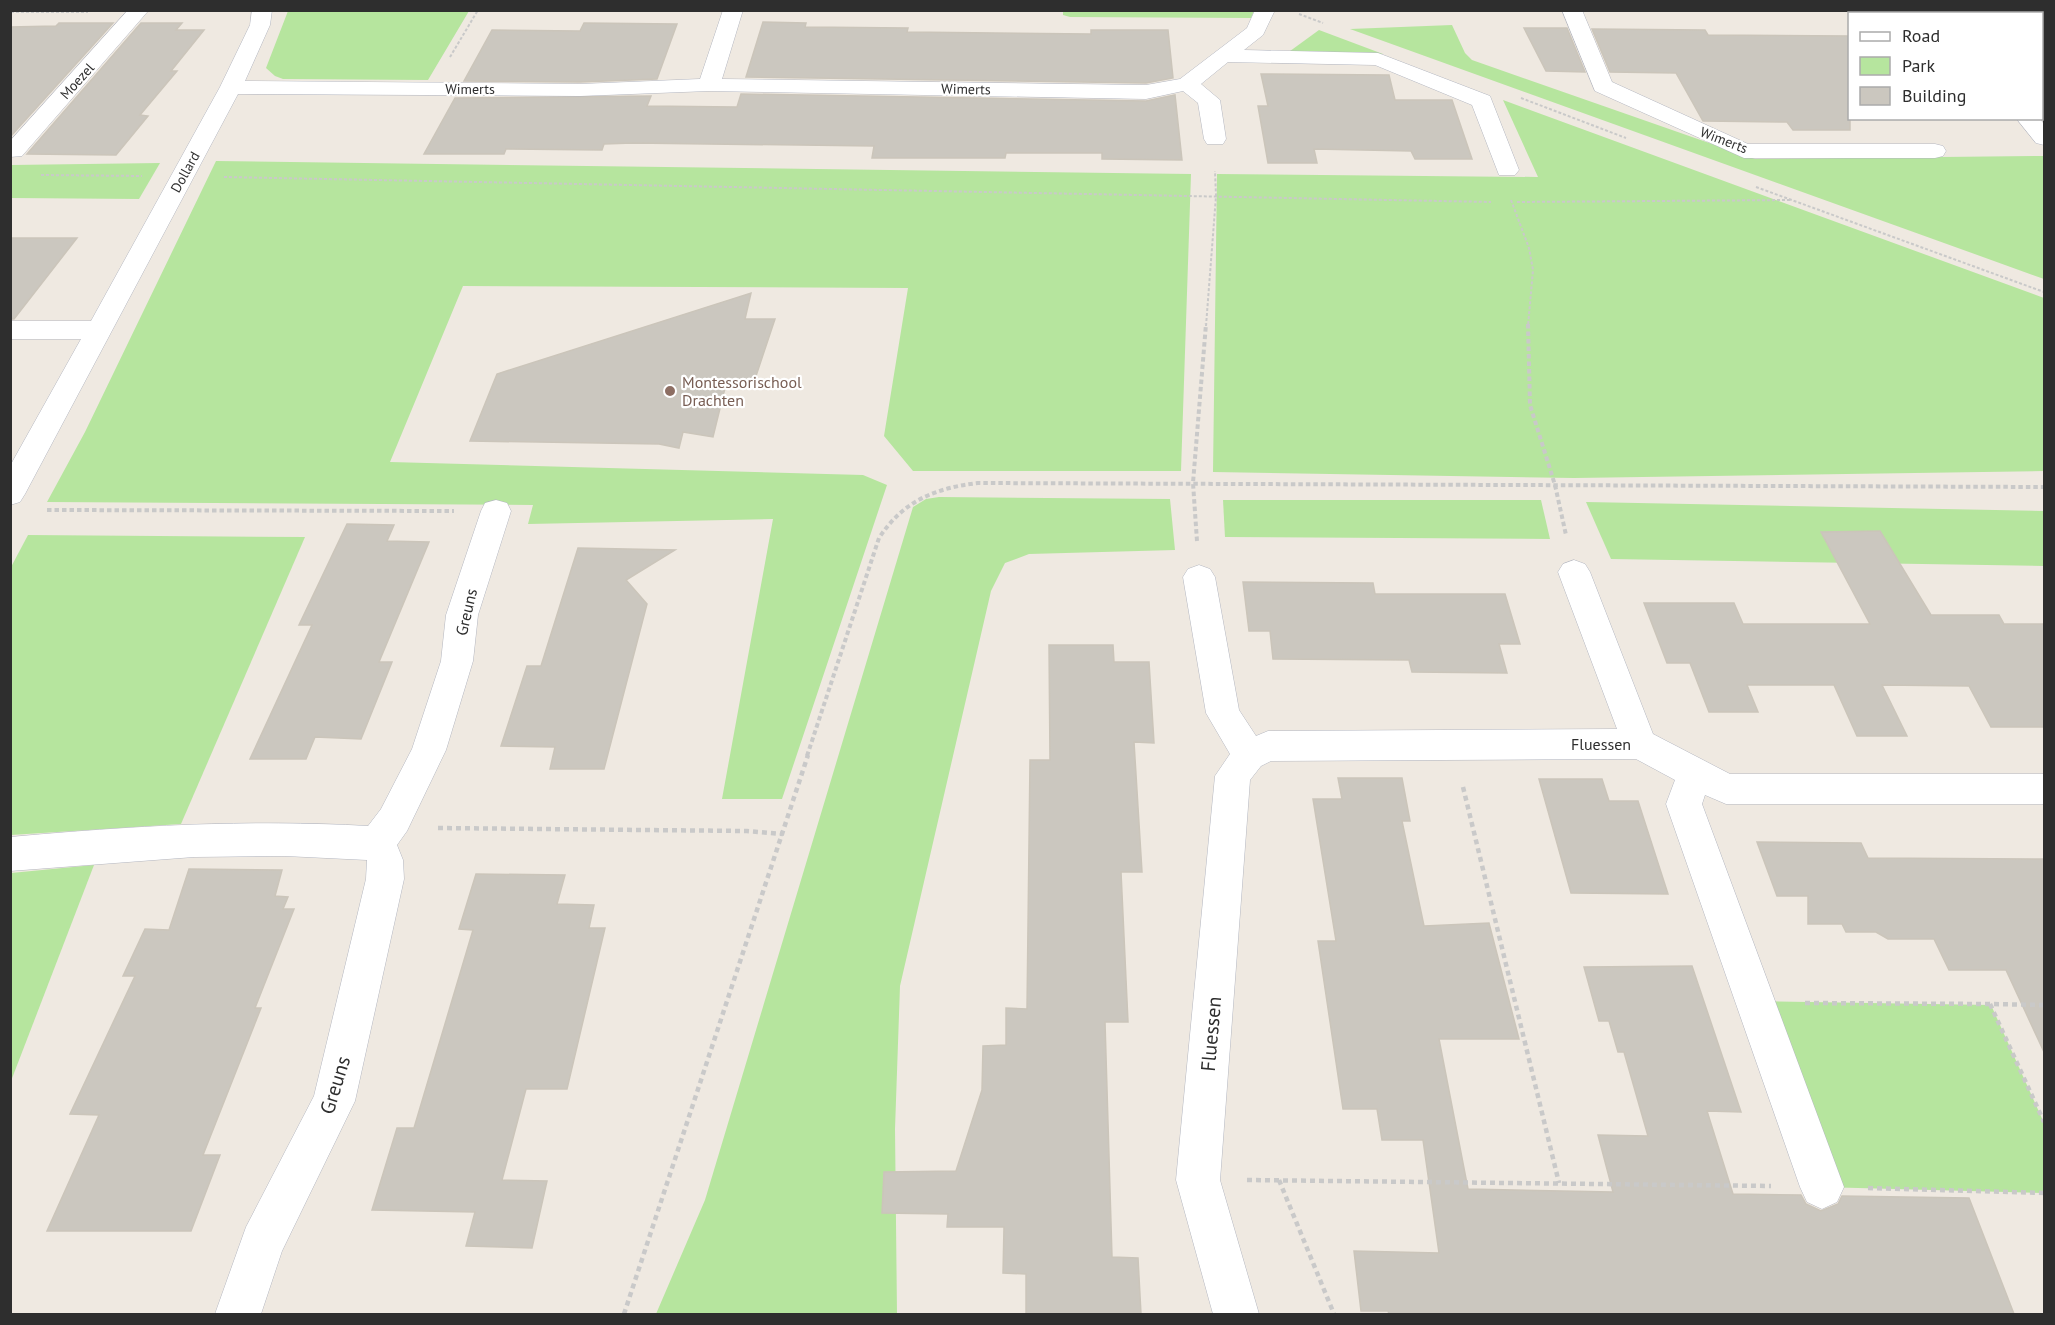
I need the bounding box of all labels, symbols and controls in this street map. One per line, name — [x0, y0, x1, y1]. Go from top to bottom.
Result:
legend — [1848, 12, 2043, 120]
text: Road — [1902, 24, 1940, 47]
text: Park — [1902, 54, 1935, 77]
street label: Moezel — [56, 59, 98, 103]
street label: Wimerts — [445, 80, 495, 98]
street label: Wimerts — [941, 80, 991, 98]
text: Building — [1902, 84, 1966, 107]
street label: Wimerts — [1698, 123, 1750, 157]
street label: Dollard — [166, 148, 204, 196]
place label: Montessorischool Drachten — [682, 372, 802, 410]
marker: Montessorischool Drachten — [663, 384, 677, 398]
street label: Greuns — [451, 586, 481, 637]
street label: Fluessen — [1571, 734, 1631, 754]
street label: Fluessen — [1195, 995, 1227, 1073]
street label: Greuns — [314, 1053, 356, 1117]

